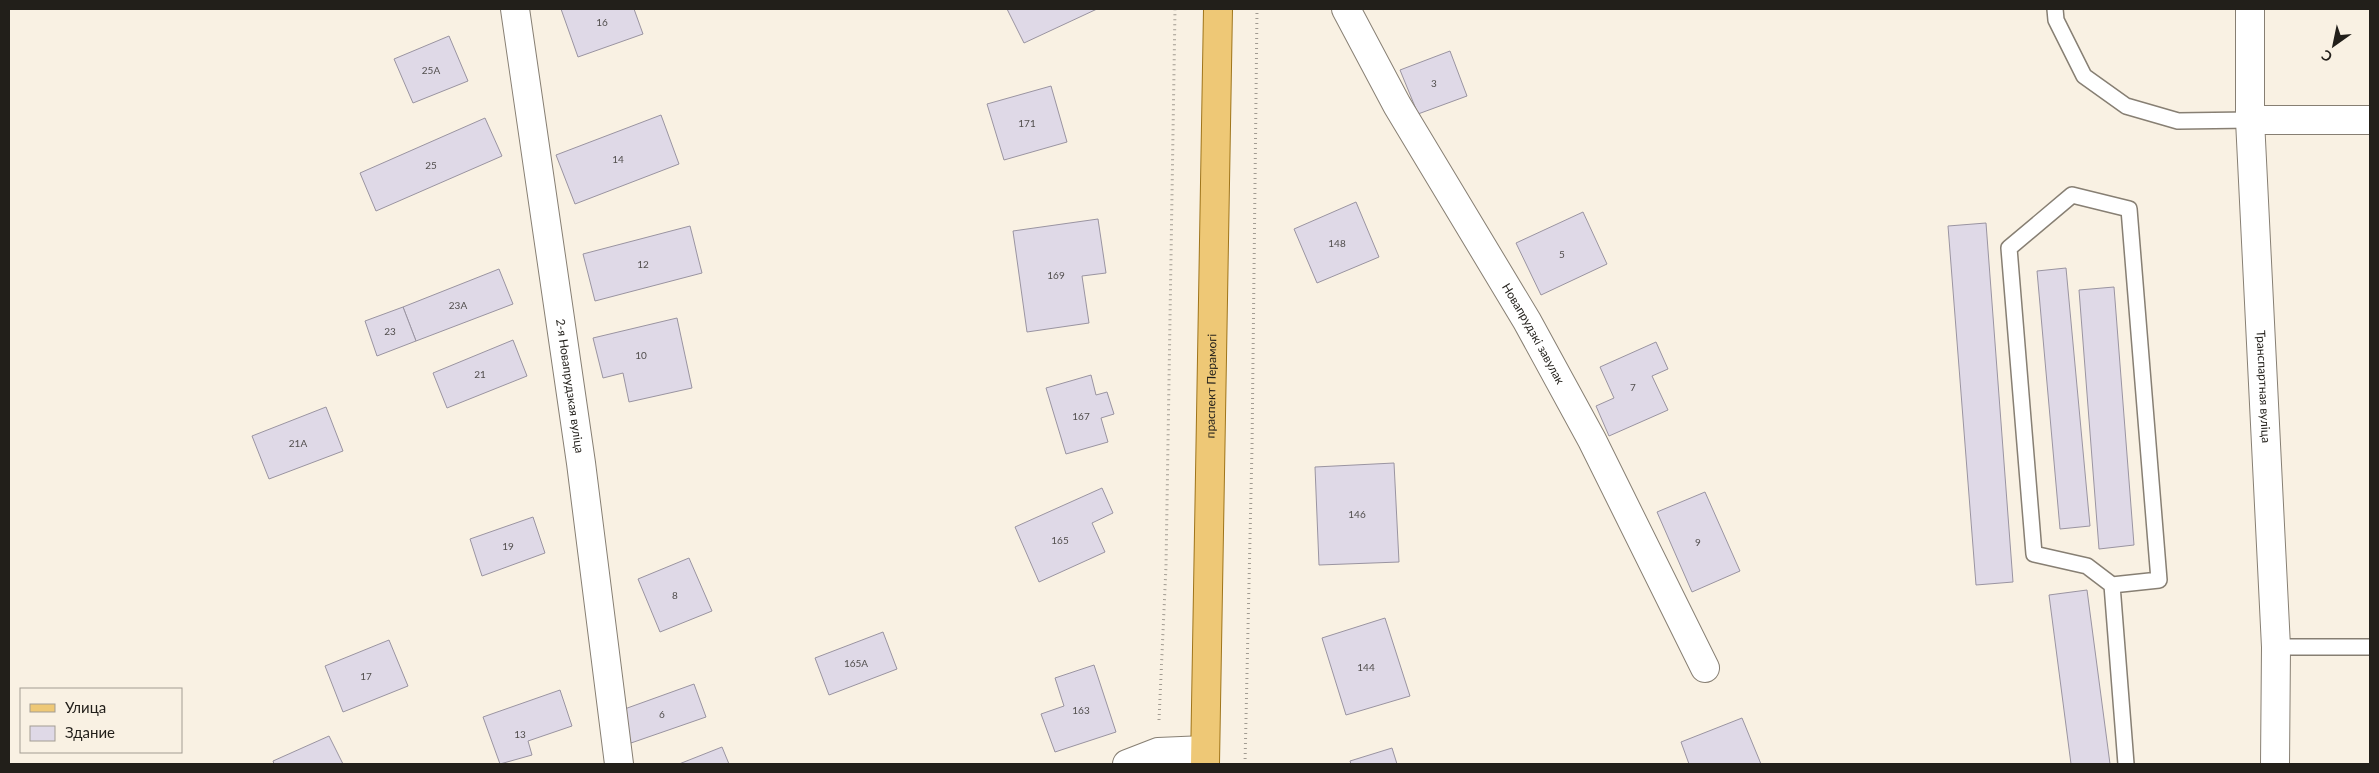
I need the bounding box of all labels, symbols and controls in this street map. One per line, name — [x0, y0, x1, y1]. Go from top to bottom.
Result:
house number: 16 — [596, 16, 608, 28]
north arrow — [2309, 20, 2359, 70]
text: С — [2318, 46, 2335, 66]
house number: 25А — [422, 64, 440, 76]
house number: 3 — [1431, 77, 1437, 89]
house number: 171 — [1018, 117, 1036, 129]
house number: 14 — [612, 153, 624, 165]
house number: 25 — [425, 159, 437, 171]
house number: 148 — [1328, 237, 1346, 249]
house number: 5 — [1559, 248, 1565, 260]
house number: 12 — [637, 258, 649, 270]
house number: 169 — [1047, 269, 1065, 281]
street label: Новапрудзкі завулак — [1499, 280, 1568, 387]
house number: 23А — [449, 299, 467, 311]
street label: 2-я Новапрудзкая вуліца — [553, 318, 587, 454]
house number: 23 — [384, 325, 396, 337]
street label: Транспартная вуліца — [2253, 330, 2274, 443]
street label: праспект Перамогі — [1203, 334, 1219, 438]
house number: 10 — [635, 349, 647, 361]
house number: 21 — [474, 368, 486, 380]
house number: 7 — [1630, 381, 1636, 393]
house number: 167 — [1072, 410, 1090, 422]
house number: 21А — [289, 437, 307, 449]
house number: 146 — [1348, 508, 1366, 520]
house number: 165 — [1051, 534, 1069, 546]
house number: 9 — [1695, 536, 1701, 548]
house number: 19 — [502, 540, 514, 552]
house number: 8 — [672, 589, 678, 601]
house number: 165А — [844, 657, 868, 669]
house number: 144 — [1357, 661, 1375, 673]
house number: 17 — [360, 670, 372, 682]
legend — [20, 688, 182, 753]
text: Улица — [65, 698, 106, 716]
house number: 163 — [1072, 704, 1090, 716]
house number: 6 — [659, 708, 665, 720]
text: Здание — [65, 723, 115, 741]
house number: 13 — [514, 728, 526, 740]

